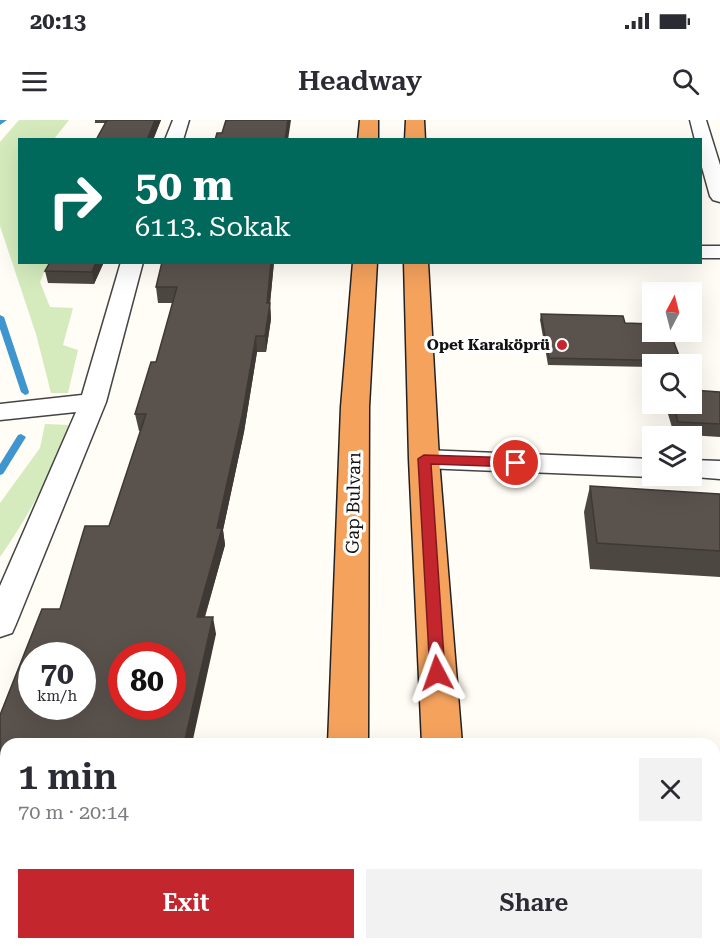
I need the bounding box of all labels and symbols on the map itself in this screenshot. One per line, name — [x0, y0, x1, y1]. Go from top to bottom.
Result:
north arrow — [642, 282, 702, 342]
place label: Opet Karaköprü — [427, 336, 550, 354]
marker: Opet Karaköprü — [555, 338, 569, 352]
pin — [490, 437, 541, 488]
street label: Gap Bulvarı — [342, 452, 364, 554]
position arrow — [405, 641, 469, 705]
speed limit sign: 80 — [108, 642, 186, 720]

